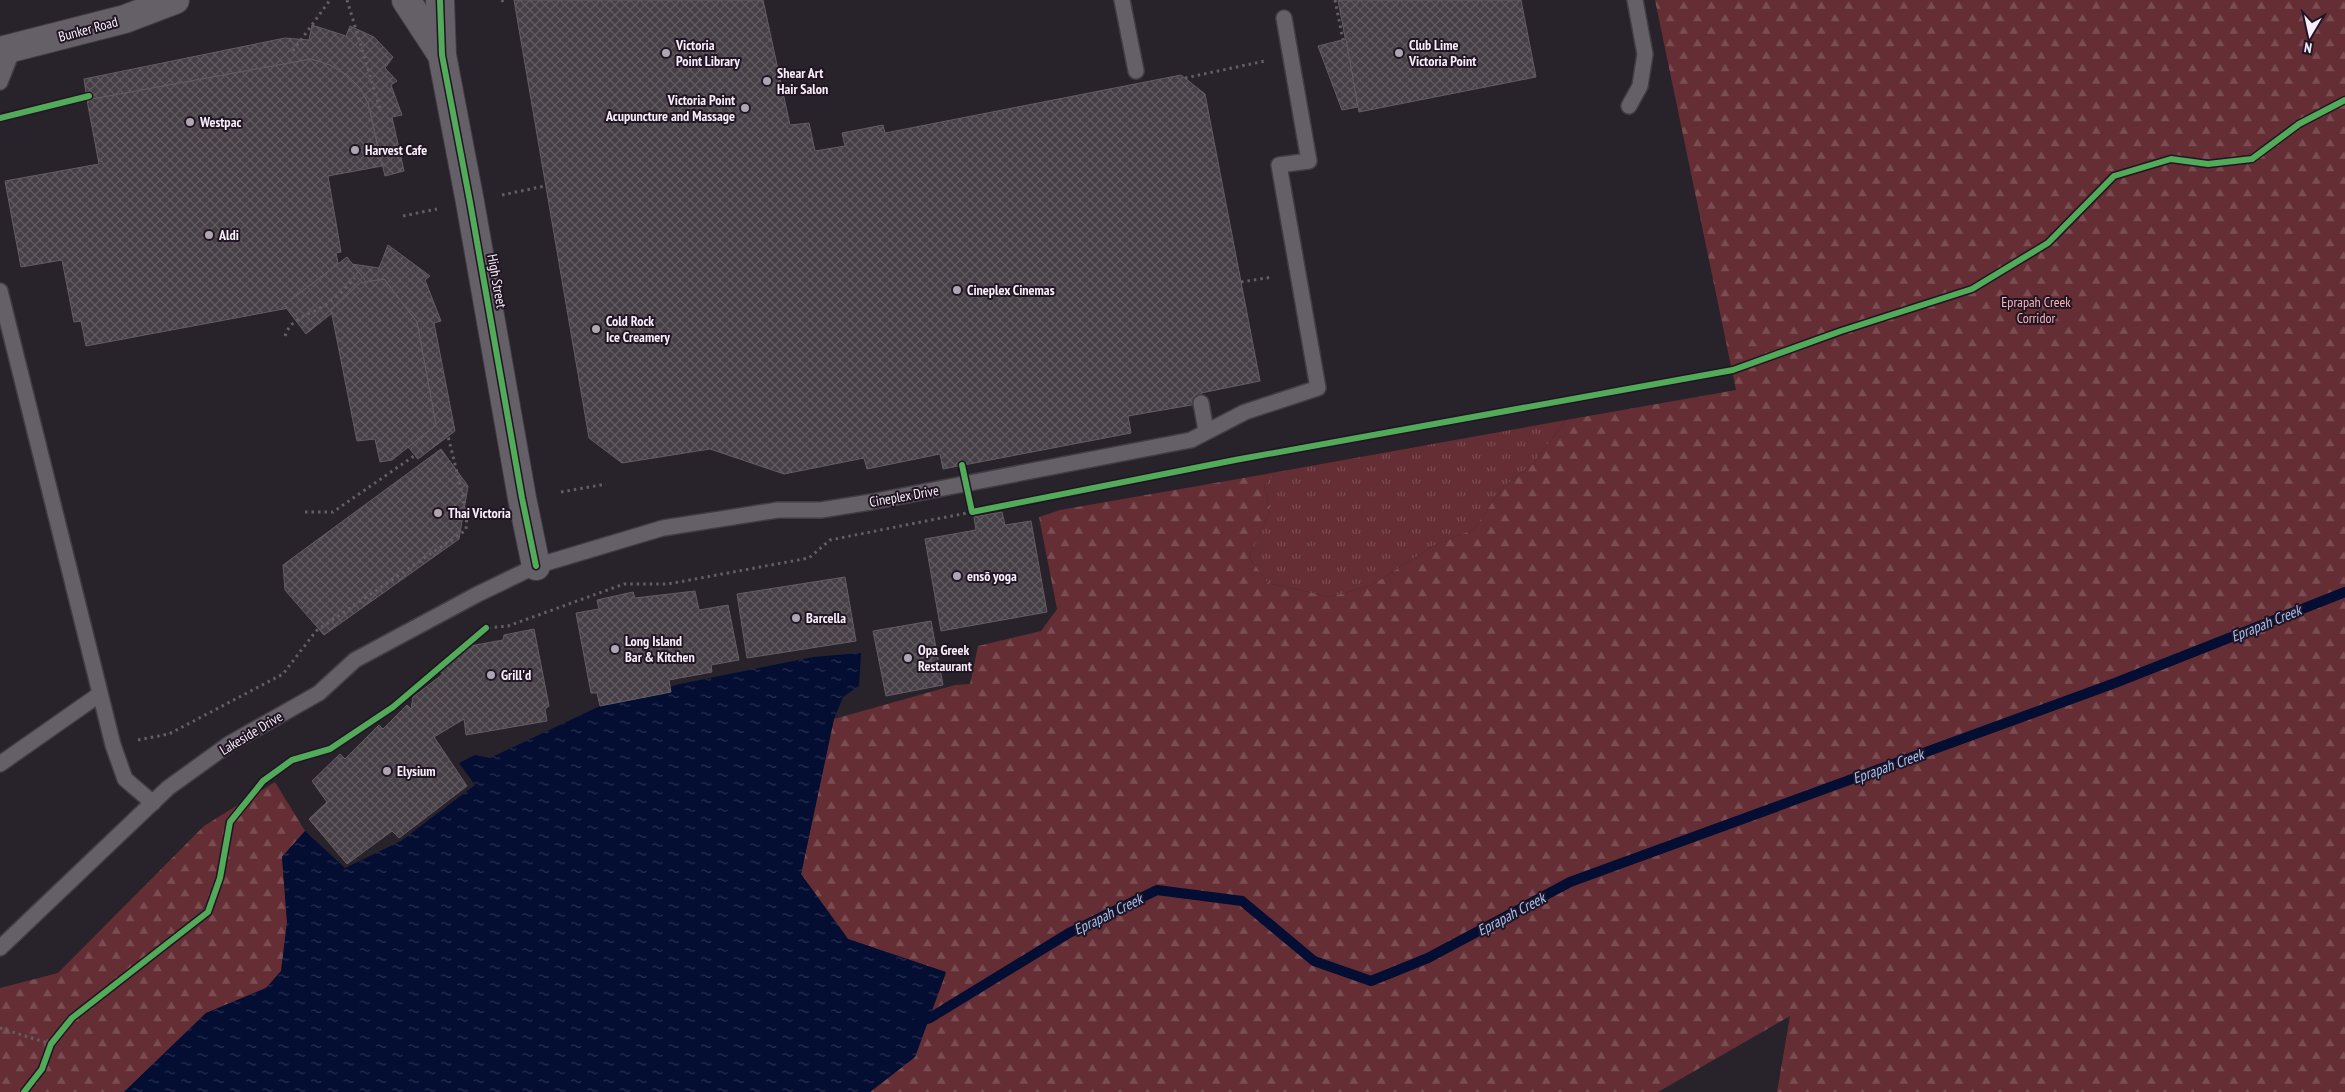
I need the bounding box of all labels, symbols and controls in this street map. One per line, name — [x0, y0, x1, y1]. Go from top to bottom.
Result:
north arrow — [2285, 10, 2335, 60]
street label: Bunker Road — [56, 12, 120, 46]
place label: Victoria Point Library — [675, 36, 740, 70]
place label: Club Lime Victoria Point — [1408, 36, 1476, 70]
text: N — [2303, 38, 2313, 57]
marker: Victoria Point Library — [660, 47, 672, 59]
marker: Club Lime Victoria Point — [1393, 47, 1405, 59]
place label: Shear Art Hair Salon — [777, 64, 828, 98]
marker: Shear Art Hair Salon — [761, 75, 773, 87]
place label: Victoria Point Acupuncture and Massage — [605, 91, 735, 125]
marker: Victoria Point Acupuncture and Massage — [739, 102, 751, 114]
place label: Westpac — [199, 113, 241, 131]
marker: Westpac — [184, 116, 196, 128]
place label: Harvest Cafe — [365, 141, 427, 159]
marker: Harvest Cafe — [349, 144, 361, 156]
place label: Aldi — [218, 226, 239, 244]
marker: Aldi — [203, 229, 215, 241]
street label: High Street — [483, 253, 511, 310]
place label: Cineplex Cinemas — [967, 281, 1055, 299]
marker: Cineplex Cinemas — [951, 284, 963, 296]
park label: Eprapah Creek Corridor — [2001, 293, 2071, 327]
place label: Cold Rock Ice Creamery — [606, 312, 670, 346]
marker: Cold Rock Ice Creamery — [590, 323, 602, 335]
street label: Cineplex Drive — [868, 481, 940, 511]
place label: Thai Victoria — [448, 504, 511, 522]
marker: Thai Victoria — [432, 507, 444, 519]
place label: ensō yoga — [967, 567, 1017, 585]
marker: ensō yoga — [951, 570, 963, 582]
water label: Eprapah Creek — [2228, 599, 2306, 646]
place label: Barcella — [806, 609, 846, 627]
marker: Barcella — [790, 612, 802, 624]
place label: Long Island Bar & Kitchen — [625, 632, 695, 666]
place label: Opa Greek Restaurant — [918, 641, 972, 675]
marker: Long Island Bar & Kitchen — [609, 643, 621, 655]
marker: Opa Greek Restaurant — [902, 652, 914, 664]
place label: Grill'd — [501, 666, 531, 684]
marker: Grill'd — [485, 669, 497, 681]
street label: Lakeside Drive — [216, 707, 286, 759]
water label: Eprapah Creek — [1850, 744, 1928, 788]
place label: Elysium — [397, 762, 436, 780]
marker: Elysium — [381, 765, 393, 777]
water label: Eprapah Creek — [1474, 887, 1550, 940]
water label: Eprapah Creek — [1070, 888, 1147, 939]

